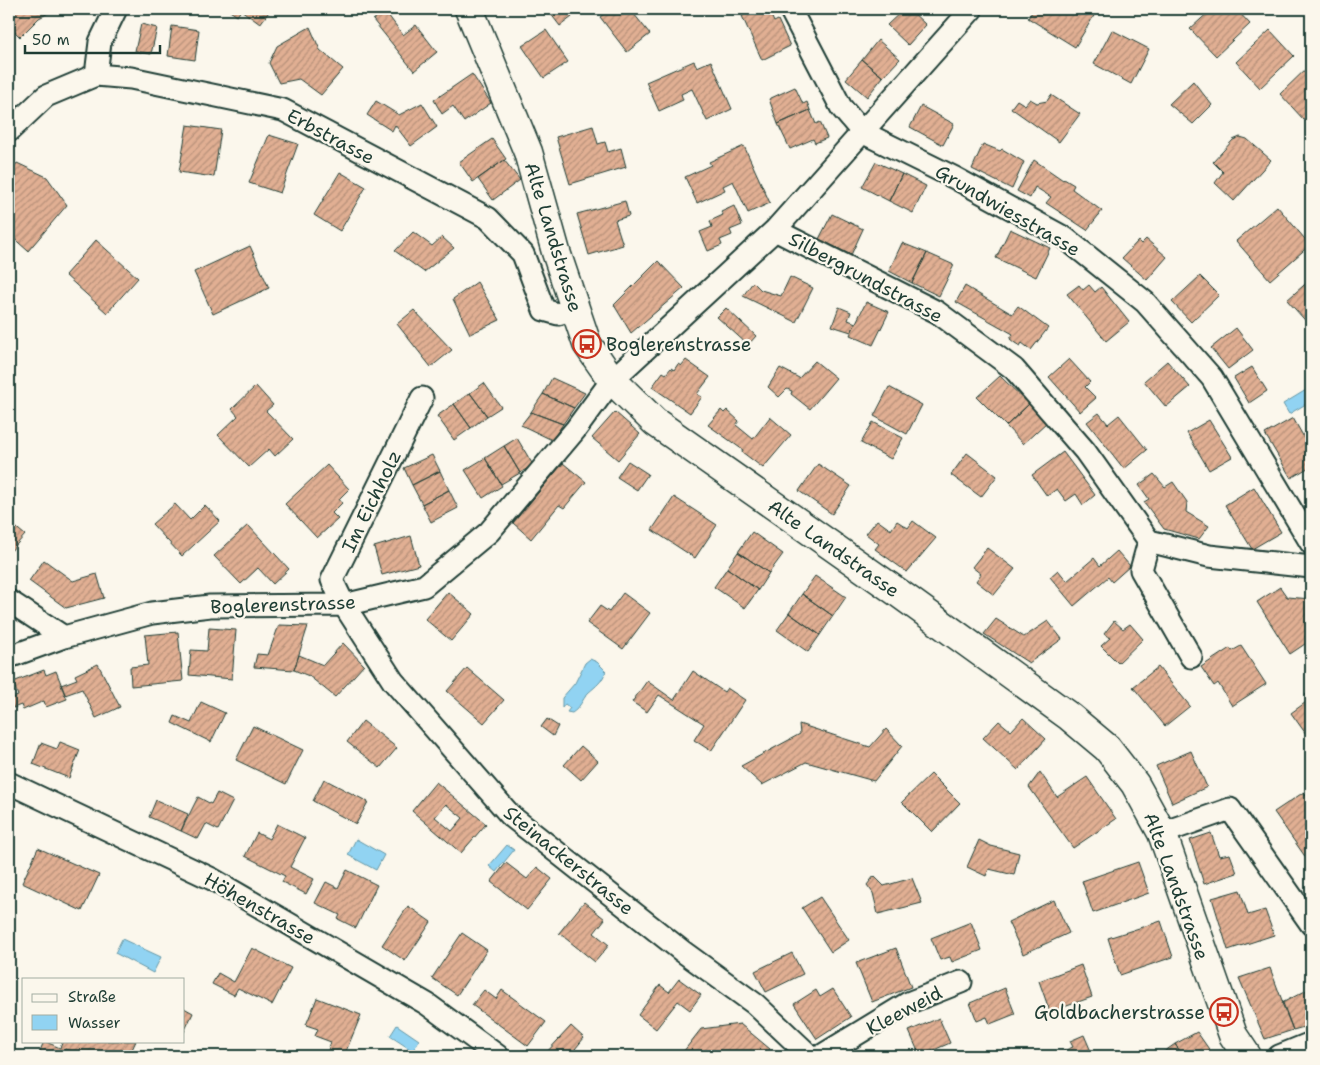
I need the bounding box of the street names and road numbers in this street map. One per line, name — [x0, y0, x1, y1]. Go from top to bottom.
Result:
street label: Erbstrasse — [282, 103, 379, 170]
street label: Alte Landstrasse — [519, 159, 588, 315]
street label: Grundwiesstrasse — [931, 159, 1085, 262]
street label: Silbergrundstrasse — [784, 226, 947, 329]
street label: Im Eichholz — [336, 446, 407, 556]
street label: Alte Landstrasse — [763, 494, 904, 603]
street label: Boglerenstrasse — [210, 589, 356, 620]
street label: Steinackerstrasse — [498, 800, 639, 921]
street label: Alte Landstrasse — [1138, 809, 1215, 963]
street label: Höhenstrasse — [200, 866, 320, 950]
street label: Kleeweid — [862, 980, 947, 1041]

